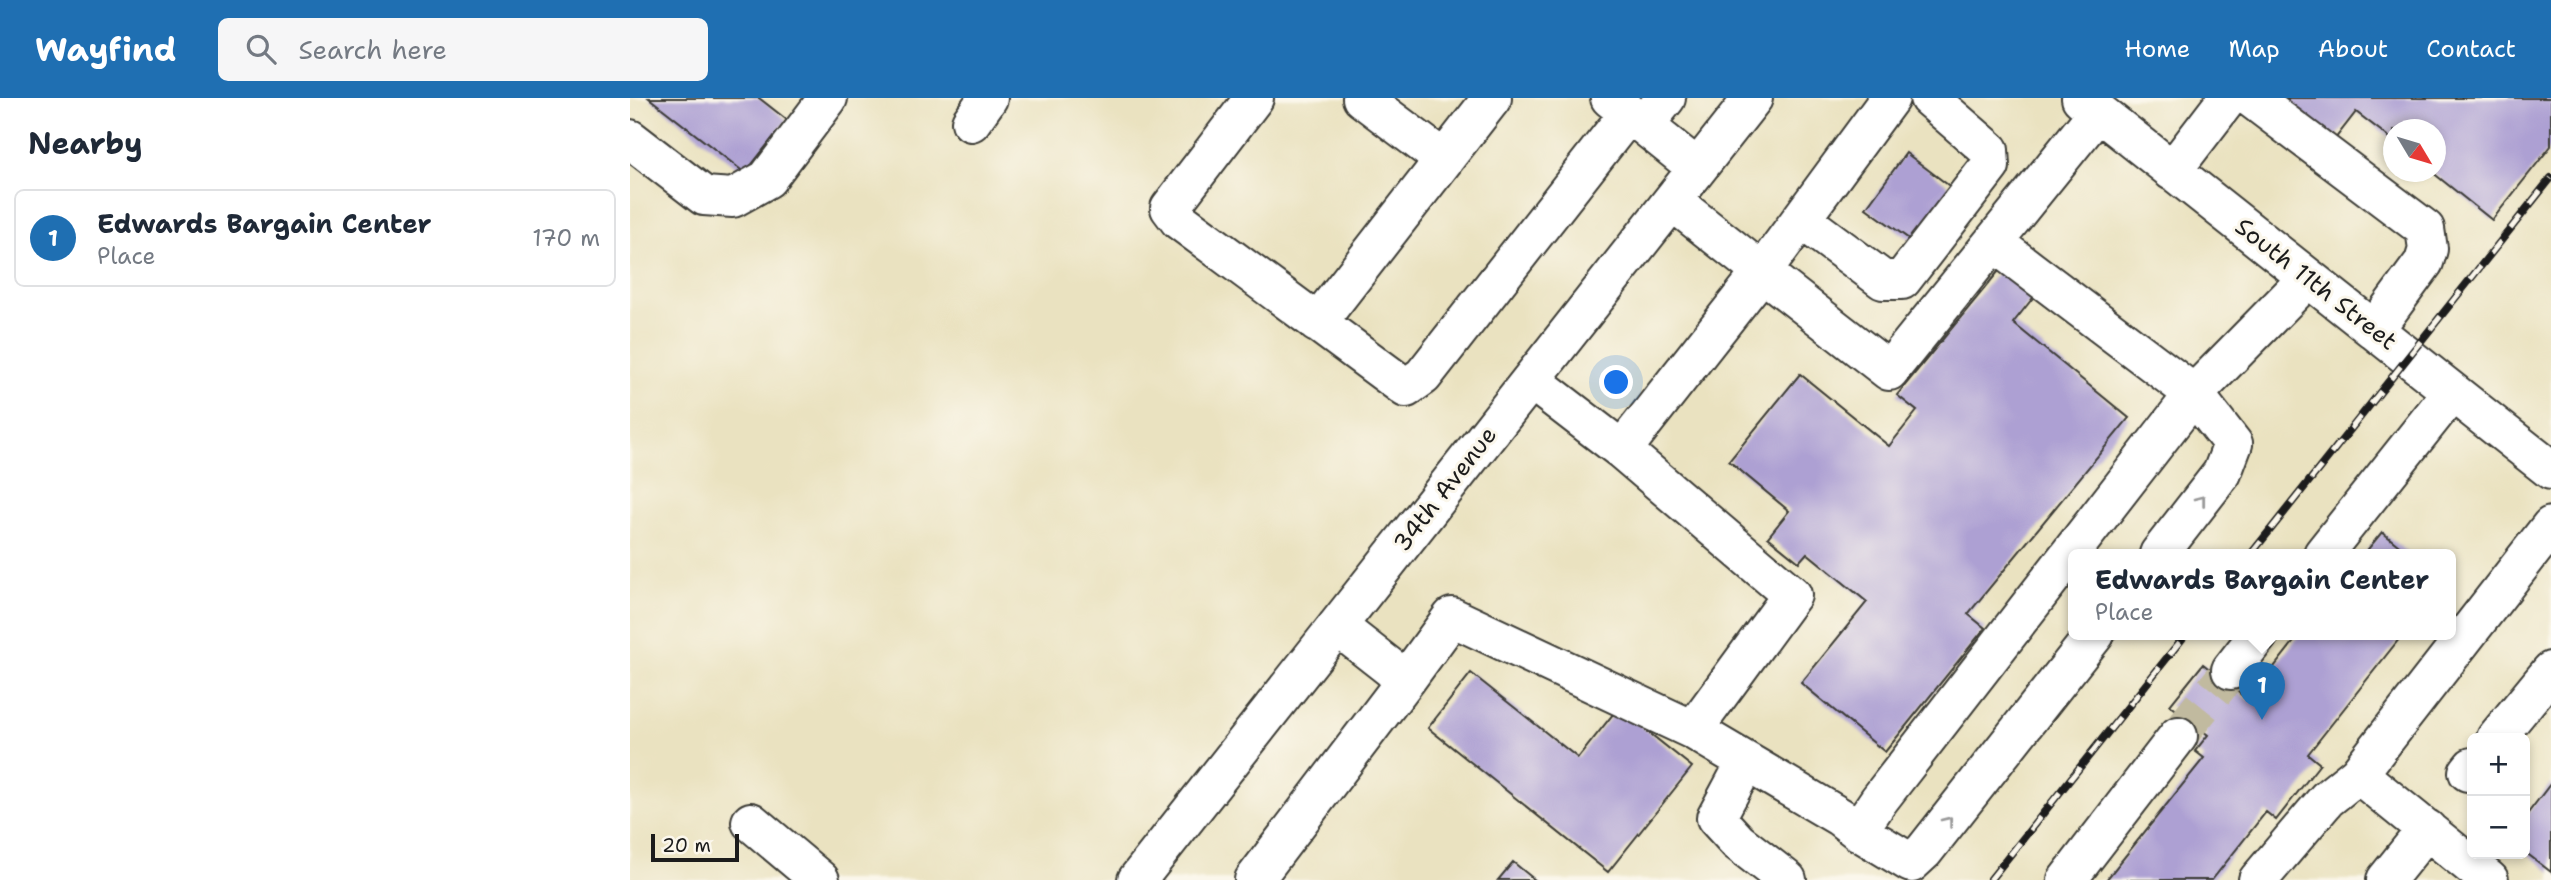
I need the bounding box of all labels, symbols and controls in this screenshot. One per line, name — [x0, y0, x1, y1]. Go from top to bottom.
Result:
search box — [218, 18, 708, 81]
text: Wayfind — [35, 27, 176, 72]
icon: search — [242, 30, 280, 68]
text: Search here — [298, 32, 447, 67]
text: Home — [2124, 33, 2190, 65]
text: Map — [2228, 33, 2280, 65]
text: About — [2318, 33, 2388, 65]
text: Contact — [2426, 33, 2516, 65]
north arrow — [2383, 119, 2446, 182]
text: Nearby — [28, 123, 143, 164]
text: Edwards Bargain Center — [97, 206, 431, 241]
street label: South 11th Street — [2228, 211, 2404, 357]
text: 1 — [48, 223, 58, 253]
text: 170 m — [532, 223, 600, 253]
text: Place — [97, 241, 156, 271]
your location — [1599, 365, 1633, 399]
street label: 34th Avenue — [1386, 420, 1504, 558]
one-way arrow — [2193, 496, 2205, 509]
popup — [2068, 549, 2456, 640]
text: Edwards Bargain Center — [2095, 562, 2429, 597]
text: Place — [2095, 597, 2153, 627]
pin: 1 — [2239, 662, 2285, 720]
map controls — [2467, 733, 2530, 859]
button: + — [2467, 733, 2530, 796]
button: − — [2467, 796, 2530, 859]
one-way arrow — [1939, 817, 1952, 829]
scale bar — [651, 831, 738, 863]
text: 20 m — [662, 833, 711, 858]

